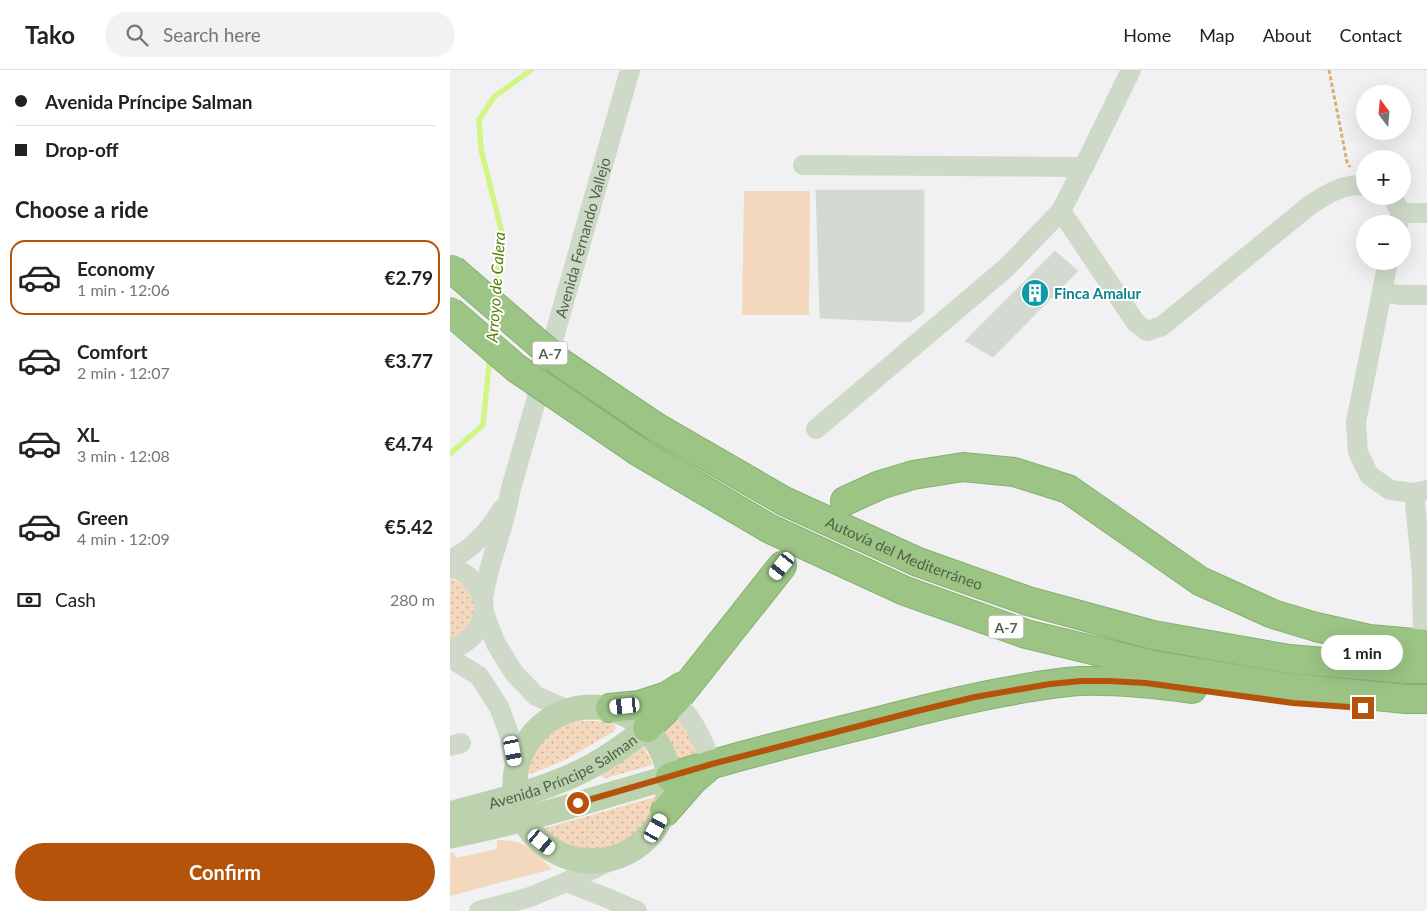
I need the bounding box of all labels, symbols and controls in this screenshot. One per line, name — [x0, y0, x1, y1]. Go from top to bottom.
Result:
search box — [105, 12, 455, 57]
text: Tako — [25, 20, 75, 49]
icon: search — [123, 21, 151, 49]
text: Search here — [163, 23, 261, 46]
text: Home — [1123, 24, 1171, 46]
text: Map — [1199, 24, 1235, 46]
text: About — [1263, 24, 1312, 46]
text: Contact — [1340, 24, 1402, 46]
north arrow — [1356, 85, 1411, 140]
map controls — [1356, 85, 1411, 270]
text: Avenida Príncipe Salman — [45, 90, 253, 113]
text: Drop-off — [45, 138, 119, 161]
button: + — [1356, 150, 1411, 205]
street label: Avenida Fernando Vallejo — [551, 155, 614, 320]
text: Choose a ride — [15, 196, 149, 223]
button: − — [1356, 215, 1411, 270]
water label: Arroyo de Calera — [482, 231, 508, 344]
icon: car — [17, 255, 62, 300]
text: Economy — [77, 257, 155, 280]
text: €2.79 — [384, 266, 433, 289]
building icon: Finca Amalur — [1020, 278, 1050, 308]
text: 1 min · 12:06 — [77, 280, 170, 299]
place label: Finca Amalur — [1054, 284, 1141, 302]
icon: car — [17, 338, 62, 383]
text: Comfort — [77, 340, 148, 363]
road number: A-7 — [532, 342, 568, 364]
text: €3.77 — [384, 349, 433, 372]
text: 2 min · 12:07 — [77, 363, 170, 382]
icon: car — [17, 421, 62, 466]
text: XL — [77, 423, 100, 446]
text: €4.74 — [384, 432, 433, 455]
text: 3 min · 12:08 — [77, 446, 170, 465]
icon: car — [17, 504, 62, 549]
text: Green — [77, 506, 128, 529]
street label: Autovía del Mediterráneo — [823, 512, 985, 593]
text: €5.42 — [384, 515, 433, 538]
text: 4 min · 12:09 — [77, 529, 170, 548]
car — [766, 550, 797, 582]
icon: cash — [15, 586, 43, 614]
text: Cash — [55, 588, 96, 611]
text: 280 m — [390, 590, 435, 609]
road number: A-7 — [988, 616, 1024, 638]
callout: 1 min — [1322, 636, 1404, 670]
text: 1 min — [1342, 643, 1382, 662]
car — [609, 697, 640, 715]
route end — [1352, 697, 1374, 719]
street label: Avenida Príncipe Salman — [487, 730, 640, 812]
car — [502, 735, 523, 767]
route start — [567, 792, 589, 814]
car — [642, 811, 669, 845]
car — [525, 827, 558, 857]
button: Confirm — [15, 843, 435, 901]

